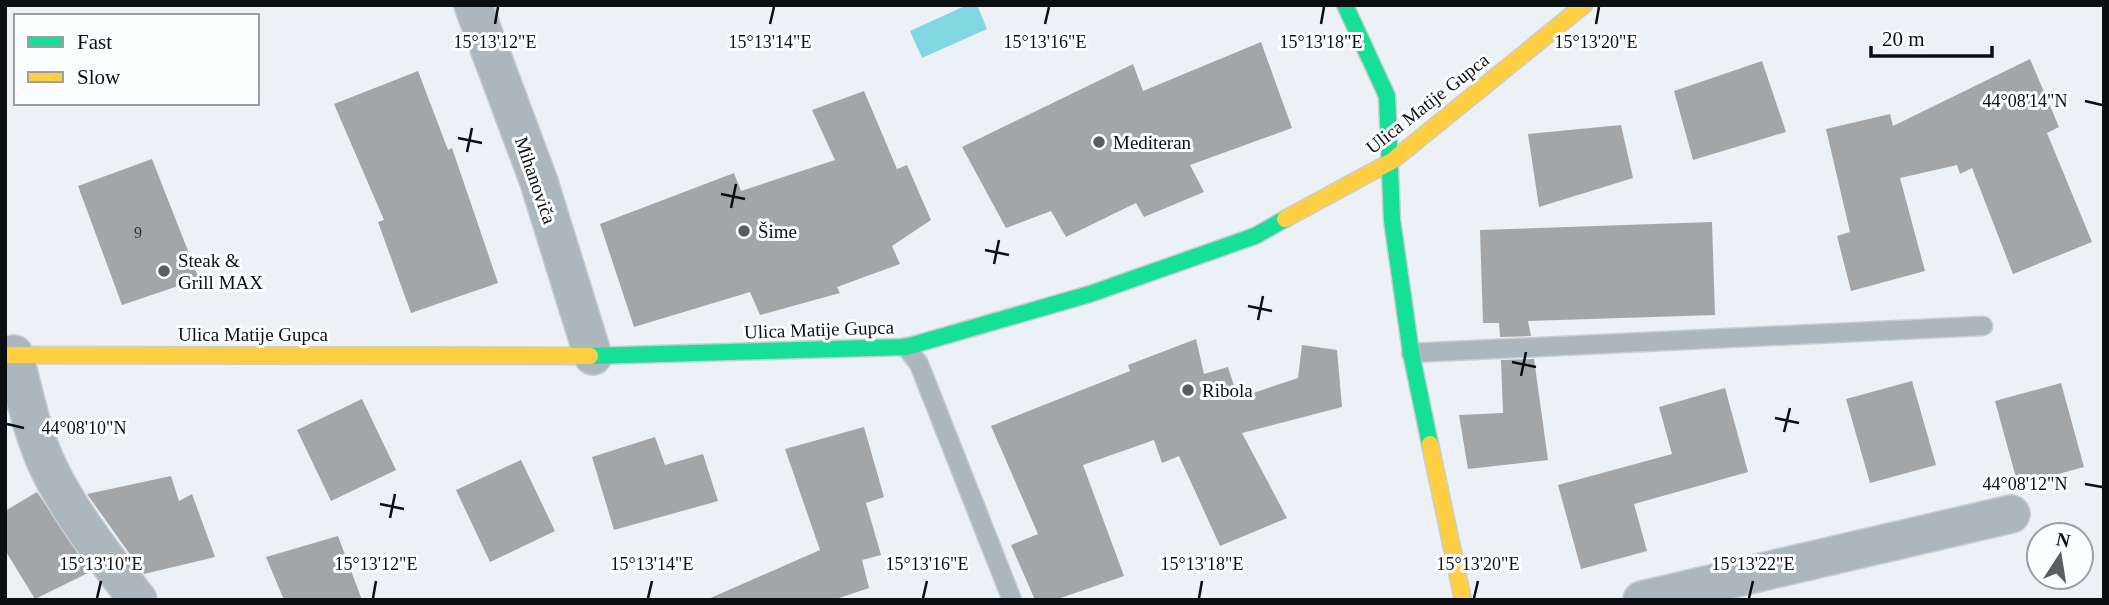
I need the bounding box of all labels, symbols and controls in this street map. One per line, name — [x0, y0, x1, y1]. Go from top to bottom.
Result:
legend — [14, 14, 259, 105]
scale bar — [1871, 14, 1992, 58]
text: 20 m — [1882, 27, 1925, 51]
text: Fast — [77, 30, 112, 54]
text: 15°13'12"E — [454, 32, 536, 52]
text: 15°13'14"E — [729, 32, 811, 52]
text: 15°13'16"E — [1004, 32, 1086, 52]
text: 15°13'18"E — [1280, 32, 1362, 52]
text: 15°13'20"E — [1555, 32, 1637, 52]
street label: Ulica Matije Gupca — [1362, 49, 1493, 158]
text: Slow — [77, 65, 121, 89]
text: 44°08'14"N — [1983, 91, 2067, 111]
place label: Mediteran — [1113, 132, 1192, 153]
street label: Mihanoviča — [511, 134, 560, 227]
marker: Mediteran — [1091, 134, 1107, 150]
place label: Šime — [758, 221, 797, 242]
marker: Šime — [736, 223, 752, 239]
house number: 9 — [134, 224, 142, 241]
place label: Steak & Grill MAX — [178, 250, 263, 293]
marker: Steak & Grill MAX — [156, 263, 172, 279]
street label: Ulica Matije Gupca — [744, 316, 895, 343]
street label: Ulica Matije Gupca — [178, 324, 328, 345]
place label: Ribola — [1202, 380, 1253, 401]
marker: Ribola — [1180, 382, 1196, 398]
text: 44°08'10"N — [42, 418, 126, 438]
text: 44°08'12"N — [1983, 474, 2067, 494]
north arrow — [2025, 521, 2095, 591]
text: N — [2055, 528, 2073, 552]
text: 15°13'10"E — [60, 554, 142, 574]
text: 15°13'12"E — [335, 554, 417, 574]
text: 15°13'14"E — [611, 554, 693, 574]
text: 15°13'16"E — [886, 554, 968, 574]
text: 15°13'18"E — [1161, 554, 1243, 574]
text: 15°13'20"E — [1437, 554, 1519, 574]
text: 15°13'22"E — [1712, 554, 1794, 574]

